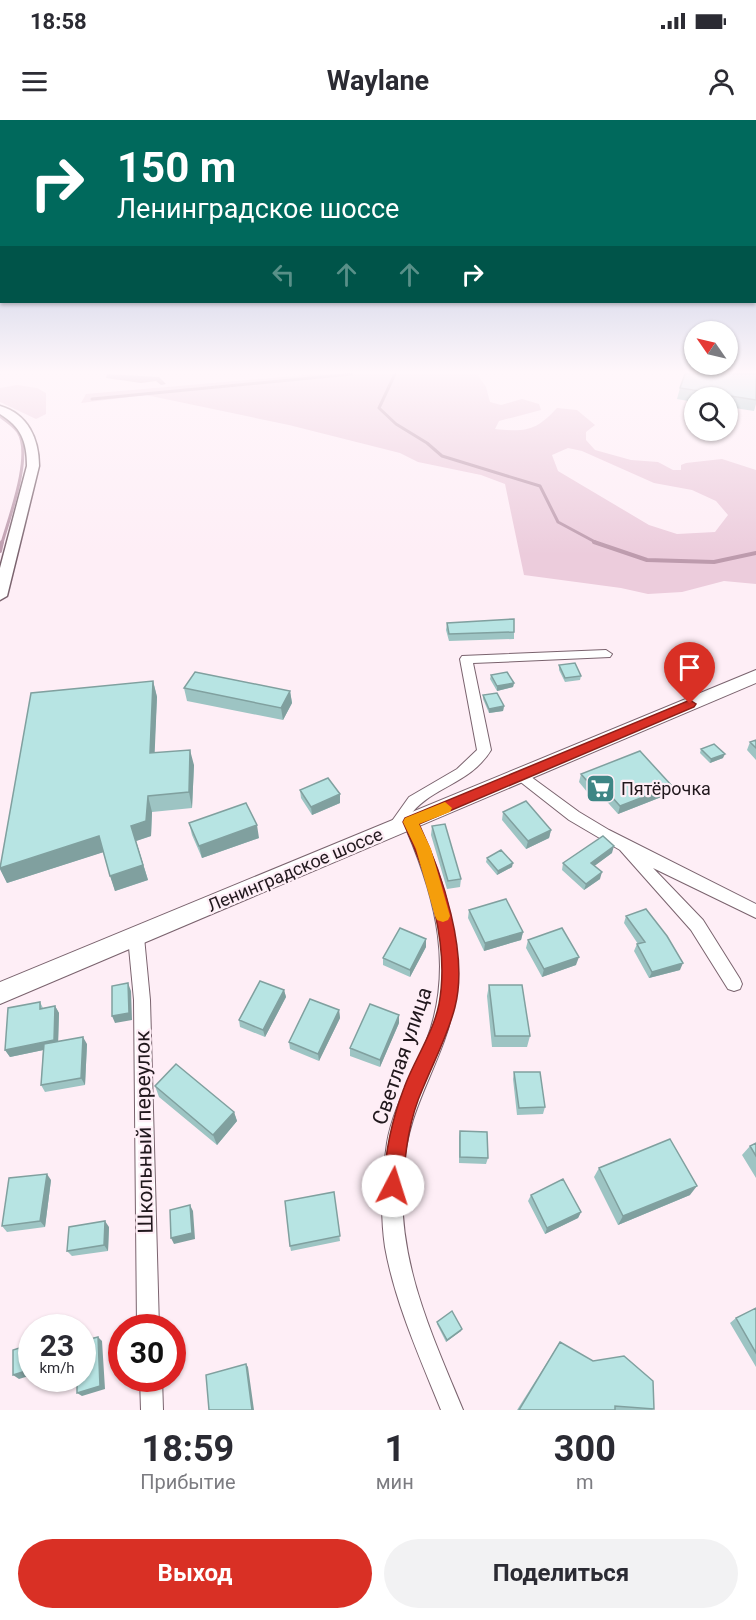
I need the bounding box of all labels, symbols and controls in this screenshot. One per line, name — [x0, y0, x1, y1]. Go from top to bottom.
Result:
text: 18:58 — [30, 9, 87, 34]
icon: menu — [18, 65, 51, 98]
text: Waylane — [327, 65, 429, 97]
icon: person — [705, 65, 738, 98]
text: 150 m — [117, 143, 236, 192]
icon: right — [18, 144, 96, 222]
text: Ленинградское шоссе — [117, 193, 399, 225]
icon: left — [267, 258, 300, 291]
icon: ahead — [330, 258, 363, 291]
icon: ahead — [393, 258, 426, 291]
icon: right — [456, 258, 489, 291]
north arrow — [684, 321, 738, 375]
map controls — [684, 321, 738, 441]
button: search — [684, 387, 738, 441]
pin — [664, 642, 715, 704]
icon: arrive — [673, 651, 706, 684]
supermarket icon: Пятёрочка — [584, 773, 616, 805]
place label: Пятёрочка — [621, 778, 711, 799]
street label: Ленинградское шоссе — [204, 823, 386, 916]
street label: Светлая улица — [367, 984, 437, 1128]
street label: Школьный переулок — [130, 1030, 158, 1234]
position arrow — [361, 1154, 425, 1218]
speed limit sign: 30 — [108, 1314, 186, 1392]
text: 23 — [40, 1328, 74, 1363]
text: km/h — [39, 1359, 75, 1377]
text: 18:59 — [141, 1428, 234, 1470]
text: 1 — [384, 1428, 405, 1470]
text: 300 — [554, 1428, 616, 1470]
text: Прибытие — [140, 1470, 236, 1494]
text: мин — [376, 1470, 414, 1494]
text: m — [576, 1470, 594, 1494]
button: Выход — [18, 1539, 372, 1608]
button: Поделиться — [384, 1539, 738, 1608]

